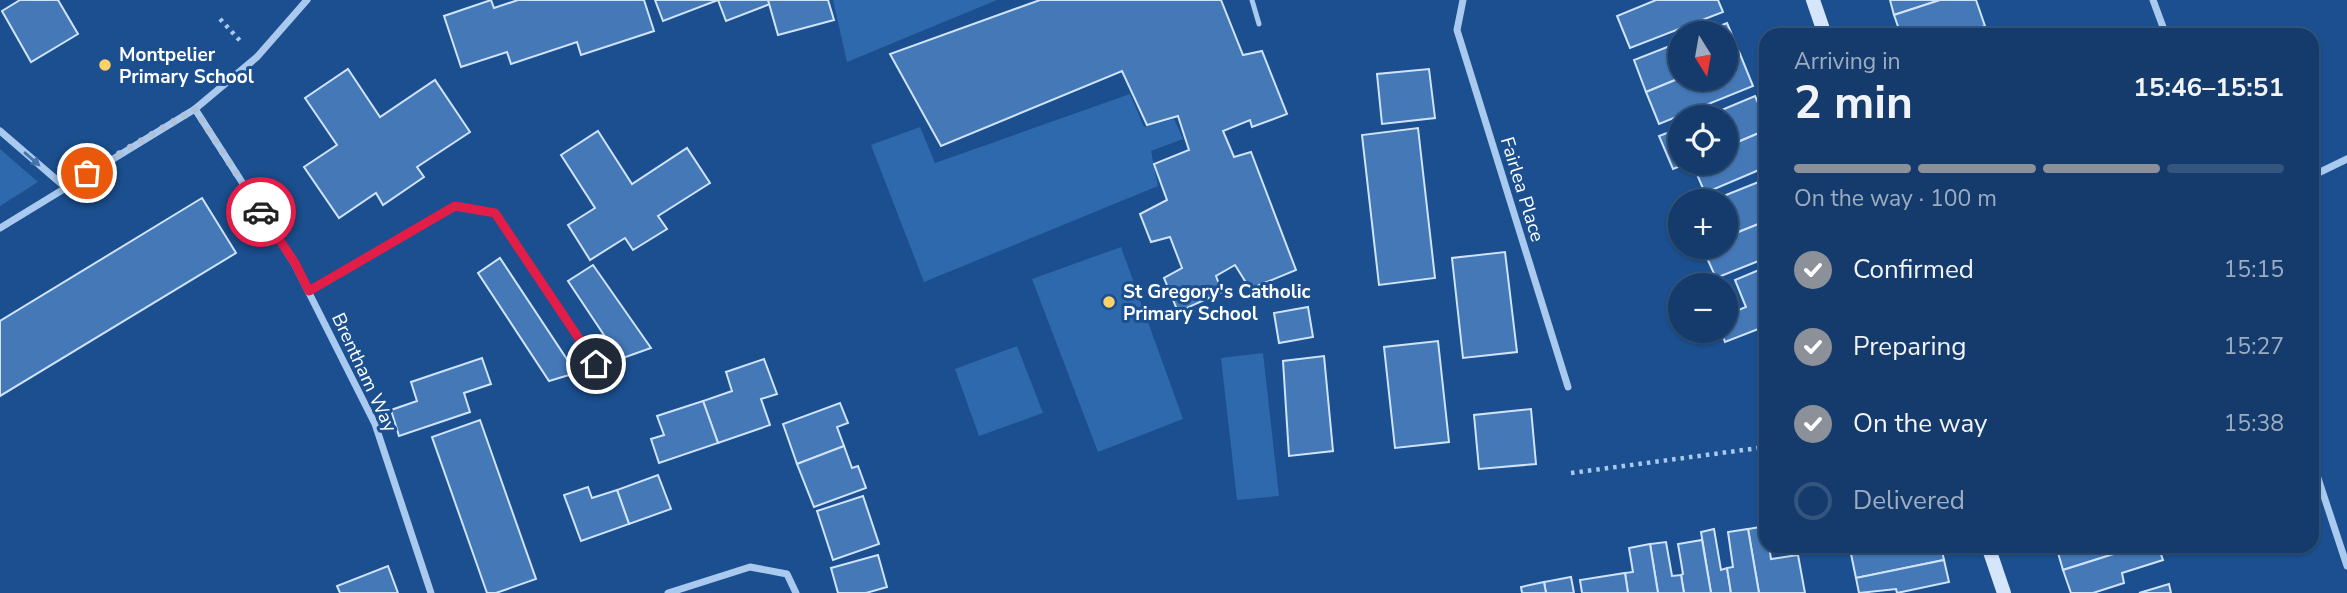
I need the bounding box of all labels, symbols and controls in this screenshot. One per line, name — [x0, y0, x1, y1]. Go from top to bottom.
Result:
north arrow — [1668, 21, 1738, 91]
map controls — [1668, 21, 1738, 343]
place label: Montpelier Primary School — [119, 42, 254, 90]
text: Arriving in — [1794, 46, 1901, 77]
marker: Montpelier Primary School — [97, 57, 113, 73]
text: 15:46–15:51 — [2133, 70, 2284, 105]
text: 2 min — [1794, 71, 1913, 134]
button: locate — [1668, 105, 1738, 175]
street label: Fairlea Place — [1494, 134, 1550, 245]
pin — [57, 143, 117, 203]
one-way arrow — [24, 151, 41, 166]
icon: bag — [68, 154, 106, 192]
courier — [226, 177, 296, 247]
text: On the way · 100 m — [1794, 183, 1997, 214]
button: + — [1668, 189, 1738, 259]
icon: car — [242, 193, 280, 231]
icon: check — [1794, 251, 1832, 289]
text: Confirmed — [1853, 252, 1974, 287]
text: 15:15 — [2224, 254, 2284, 285]
button: − — [1668, 273, 1738, 343]
place label: St Gregory's Catholic Primary School — [1123, 279, 1311, 327]
marker: St Gregory's Catholic Primary School — [1101, 294, 1117, 310]
street label: Brentham Way — [325, 309, 403, 436]
icon: check — [1794, 328, 1832, 366]
text: Preparing — [1853, 329, 1966, 364]
text: 15:27 — [2224, 331, 2284, 362]
pin — [566, 334, 626, 394]
icon: home — [577, 345, 615, 383]
icon: check — [1794, 405, 1832, 443]
text: On the way — [1853, 406, 1987, 441]
text: 15:38 — [2224, 408, 2284, 439]
text: Delivered — [1853, 483, 1965, 518]

